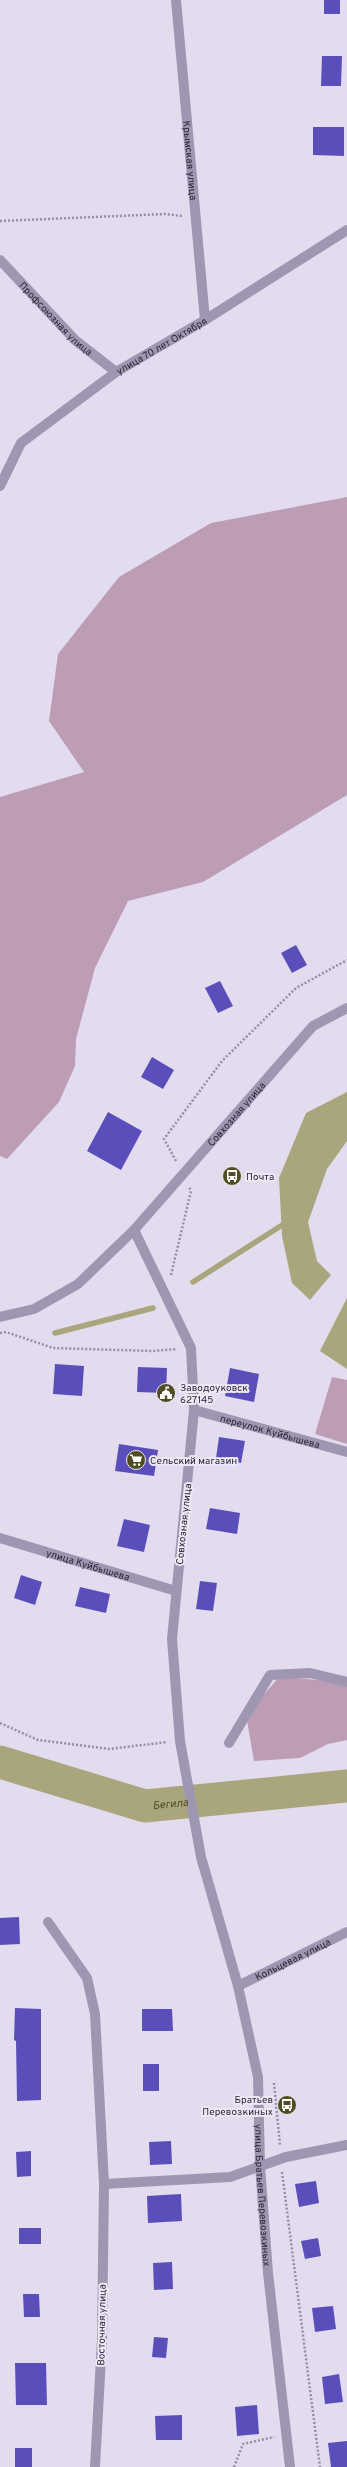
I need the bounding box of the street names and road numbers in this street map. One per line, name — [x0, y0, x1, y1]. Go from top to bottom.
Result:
street label: Крымская улица — [179, 120, 199, 201]
street label: Профсоюзная улица — [16, 280, 95, 359]
street label: улица 70 лет Октября — [114, 315, 210, 378]
street label: Совхозная улица — [205, 1080, 269, 1150]
street label: переулок Куйбышева — [218, 1412, 321, 1452]
street label: Совхозная улица — [174, 1483, 195, 1565]
street label: улица Куйбышева — [44, 1547, 131, 1585]
street label: Кольцевая улица — [253, 1936, 333, 1984]
street label: улица Братьев Перевозкиных — [251, 2124, 272, 2267]
street label: Восточная улица — [95, 2284, 110, 2366]

